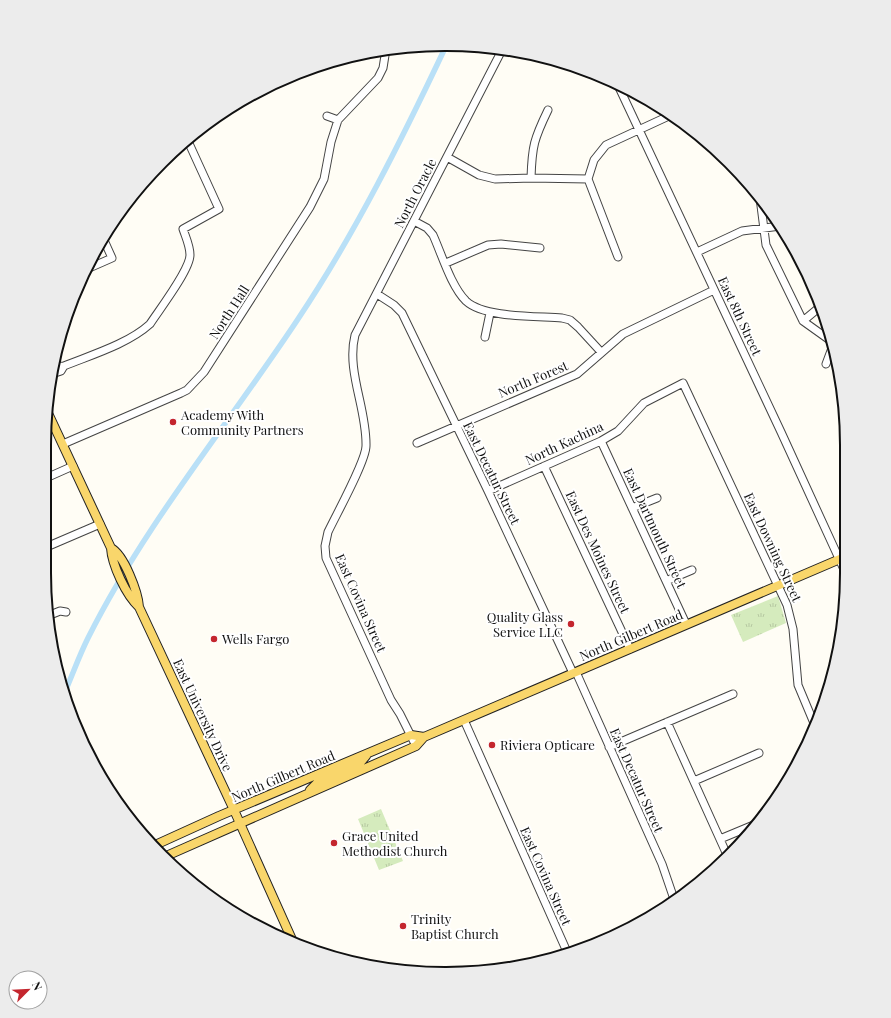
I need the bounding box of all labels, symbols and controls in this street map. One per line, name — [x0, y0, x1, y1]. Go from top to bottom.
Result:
street label: North Oracle — [390, 155, 440, 230]
street label: East 8th Street — [715, 274, 766, 358]
street label: North Hall — [205, 281, 252, 342]
street label: North Forest — [495, 356, 571, 401]
place label: Academy With Community Partners — [180, 406, 304, 438]
marker: Academy With Community Partners — [168, 417, 178, 427]
street label: North Kachina — [522, 417, 606, 468]
street label: East Decatur Street — [460, 419, 525, 527]
street label: East Dartmouth Street — [620, 465, 691, 591]
street label: East Des Moines Street — [563, 488, 634, 616]
street label: East Downing Street — [741, 490, 806, 604]
street label: East Covina Street — [332, 551, 391, 655]
street label: North Gilbert Road — [576, 605, 686, 664]
place label: Quality Glass Service LLC — [487, 608, 563, 640]
marker: Quality Glass Service LLC — [566, 619, 576, 629]
place label: Wells Fargo — [221, 630, 289, 647]
marker: Wells Fargo — [209, 634, 219, 644]
street label: East University Drive — [170, 656, 237, 774]
street label: East Decatur Street — [607, 725, 668, 835]
place label: Riviera Opticare — [500, 736, 595, 753]
marker: Riviera Opticare — [487, 740, 497, 750]
street label: North Gilbert Road — [228, 746, 338, 805]
street label: East Covina Street — [517, 824, 576, 928]
place label: Grace United Methodist Church — [342, 827, 448, 859]
marker: Grace United Methodist Church — [329, 838, 339, 848]
place label: Trinity Baptist Church — [411, 910, 499, 942]
marker: Trinity Baptist Church — [398, 921, 408, 931]
north arrow — [8, 970, 48, 1010]
text: N — [29, 979, 46, 992]

